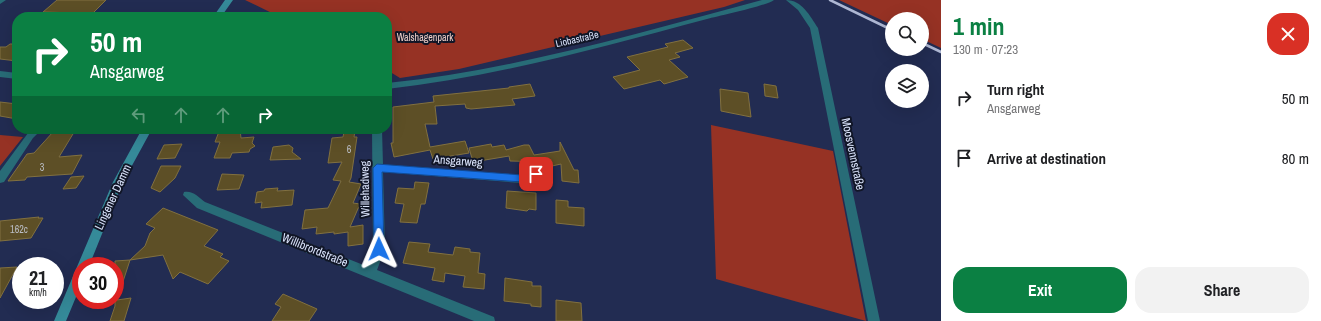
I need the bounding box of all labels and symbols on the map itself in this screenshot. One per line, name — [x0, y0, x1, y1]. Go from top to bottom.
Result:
street label: Liobastraße — [554, 28, 600, 50]
park label: Walshagenpark — [397, 31, 454, 44]
street label: Moosvennstraße — [838, 116, 868, 192]
house number: 6 — [347, 143, 352, 156]
street label: Ansgarweg — [432, 151, 484, 171]
pin — [519, 157, 553, 191]
street label: Willehadweg — [357, 160, 373, 217]
house number: 3 — [40, 161, 45, 174]
street label: Lingener Damm — [91, 162, 135, 232]
house number: 162c — [10, 223, 28, 236]
position arrow — [358, 228, 400, 270]
street label: Willibrordstraße — [280, 229, 350, 271]
speed limit sign: 30 — [72, 257, 124, 309]

